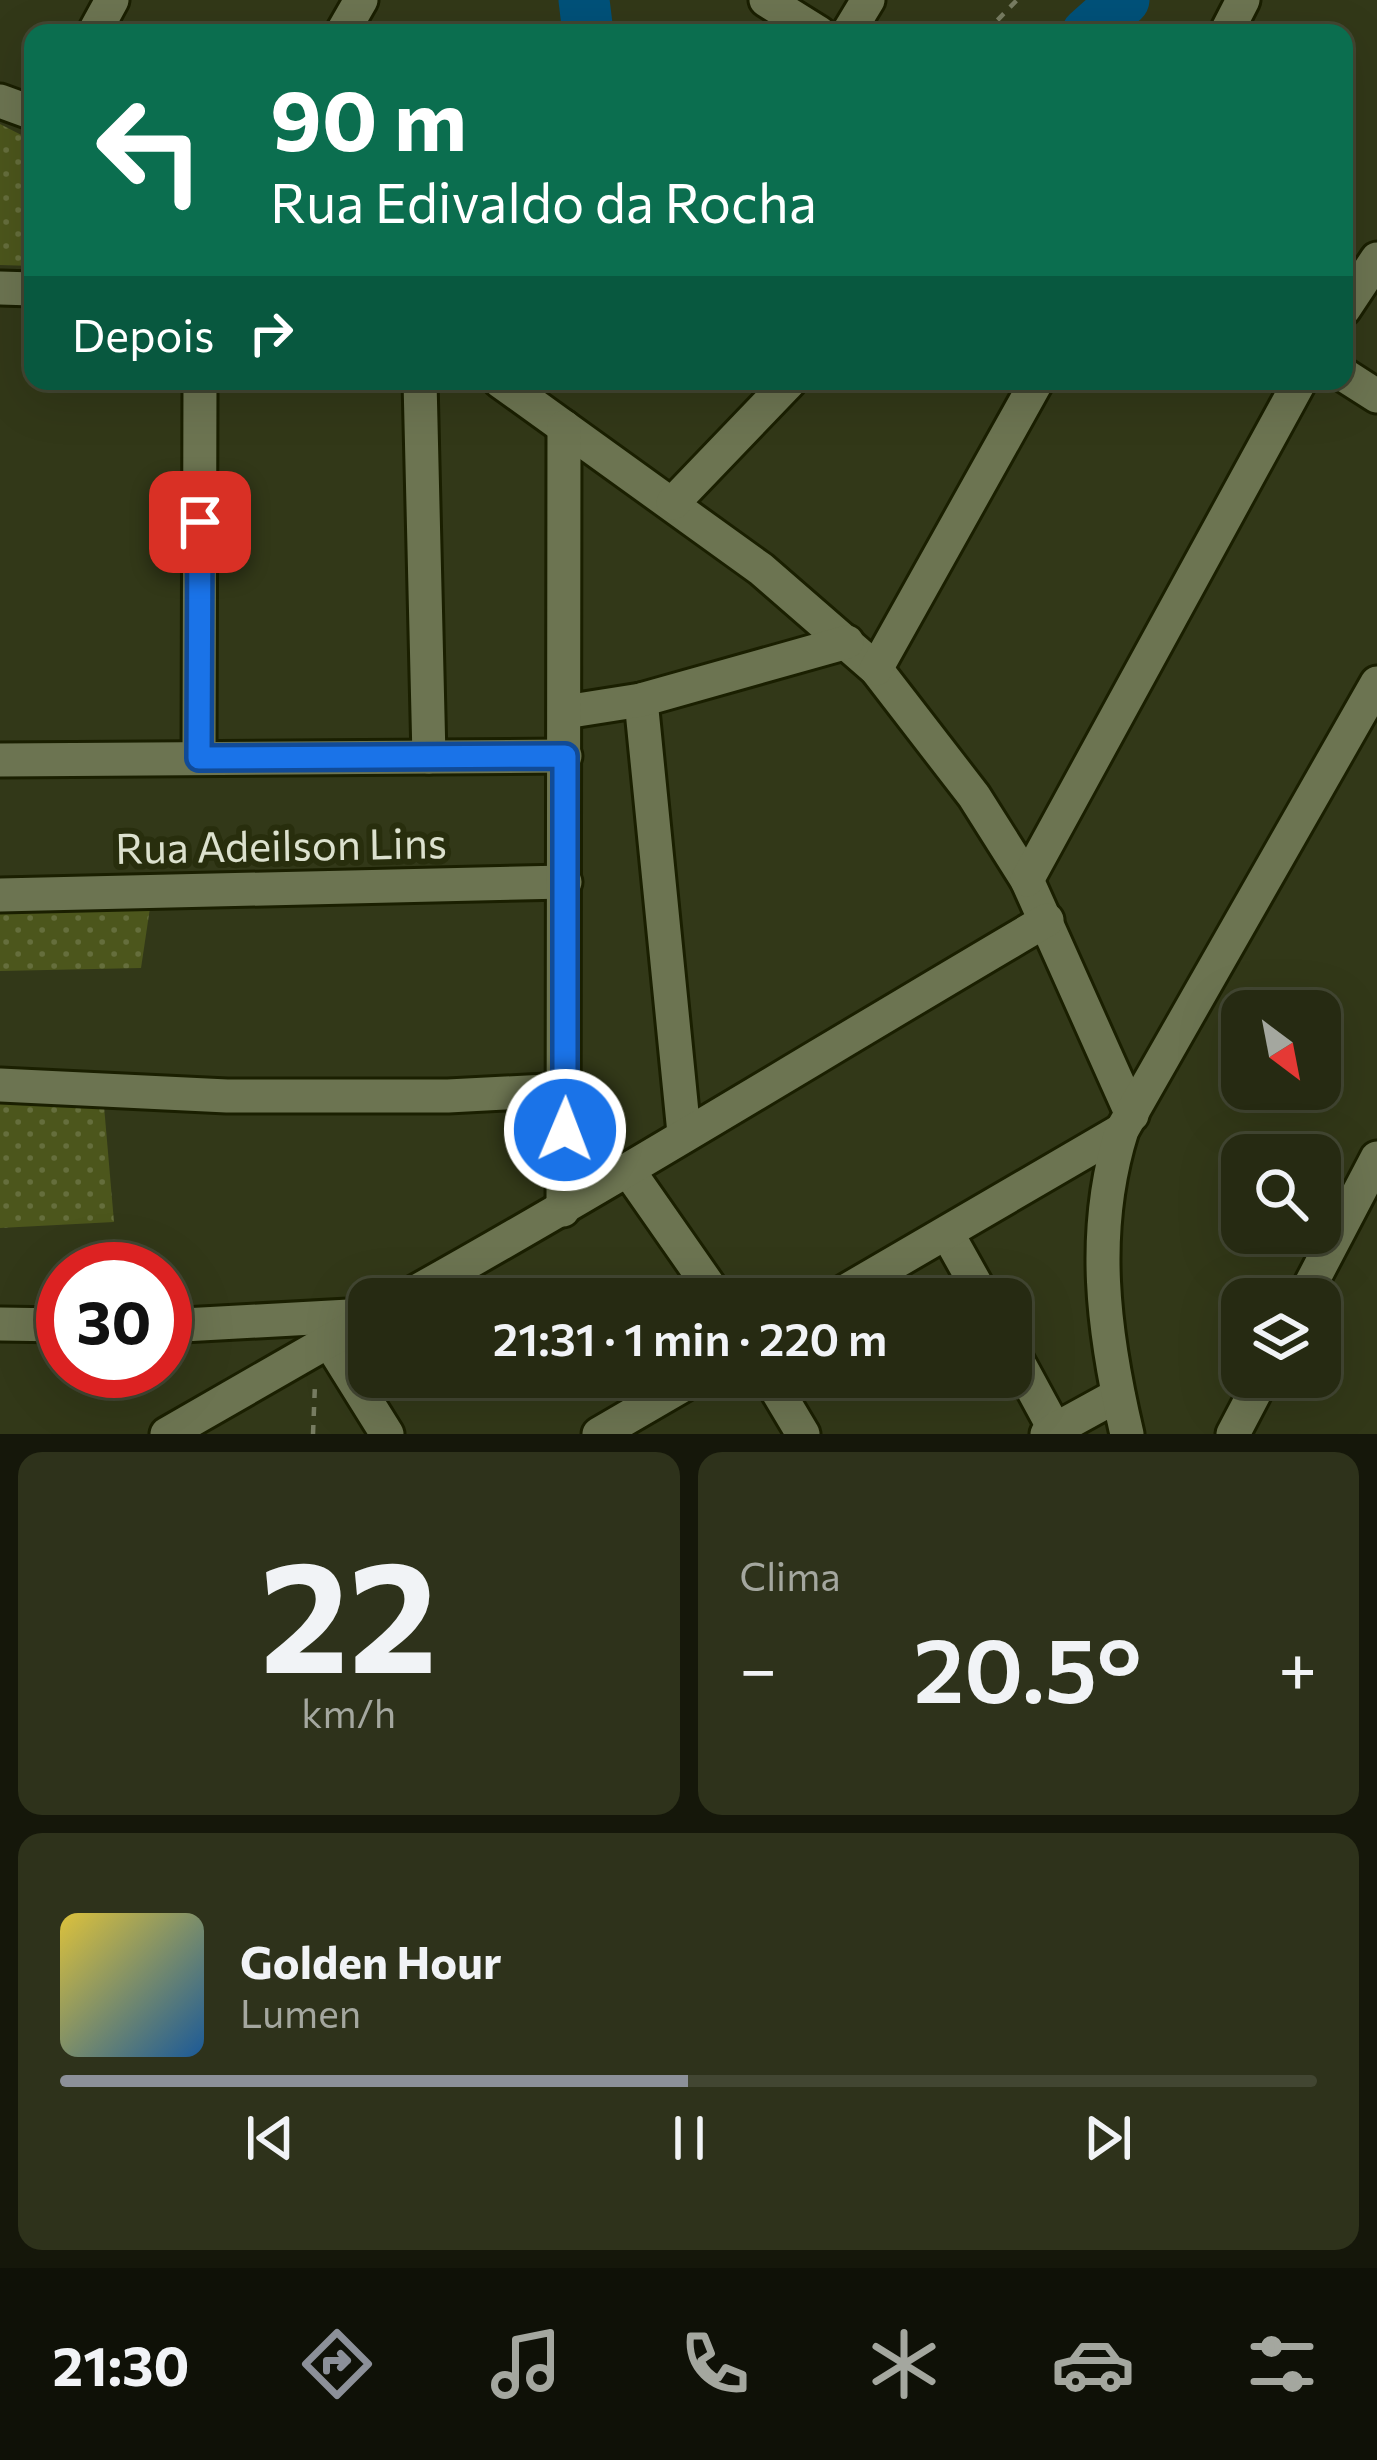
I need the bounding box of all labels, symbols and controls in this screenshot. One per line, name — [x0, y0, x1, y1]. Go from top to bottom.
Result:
text: 90 m — [270, 66, 467, 168]
icon: left — [72, 72, 228, 228]
text: Rua Edivaldo da Rocha — [270, 168, 817, 234]
icon: right — [238, 300, 304, 366]
text: Depois — [72, 306, 214, 361]
pin — [149, 471, 251, 573]
icon: arrive — [167, 489, 233, 555]
street label: Rua Adeilson Lins — [115, 815, 447, 873]
north arrow — [1221, 990, 1341, 1110]
map controls — [1221, 990, 1341, 1398]
position arrow — [502, 1067, 628, 1193]
button: search — [1221, 1134, 1341, 1254]
speed limit sign: 30 — [36, 1242, 192, 1398]
button: layers — [1221, 1278, 1341, 1398]
text: 21:31 · 1 min · 220 m — [493, 1310, 887, 1365]
text: 22 — [260, 1514, 438, 1705]
text: Clima — [740, 1551, 841, 1599]
text: 20.5° — [914, 1611, 1142, 1722]
text: − — [740, 1626, 777, 1707]
text: + — [1278, 1626, 1317, 1707]
text: km/h — [301, 1688, 396, 1736]
text: Golden Hour — [240, 1933, 501, 1988]
text: Lumen — [240, 1988, 361, 2036]
icon: previous — [237, 2105, 303, 2171]
icon: pause — [656, 2105, 722, 2171]
icon: next — [1075, 2105, 1141, 2171]
icon: directions — [295, 2322, 379, 2406]
icon: music — [484, 2322, 568, 2406]
icon: phone — [673, 2322, 757, 2406]
icon: climate — [862, 2322, 946, 2406]
icon: car — [1051, 2322, 1135, 2406]
icon: filters — [1240, 2322, 1324, 2406]
text: 21:30 — [53, 2331, 189, 2397]

